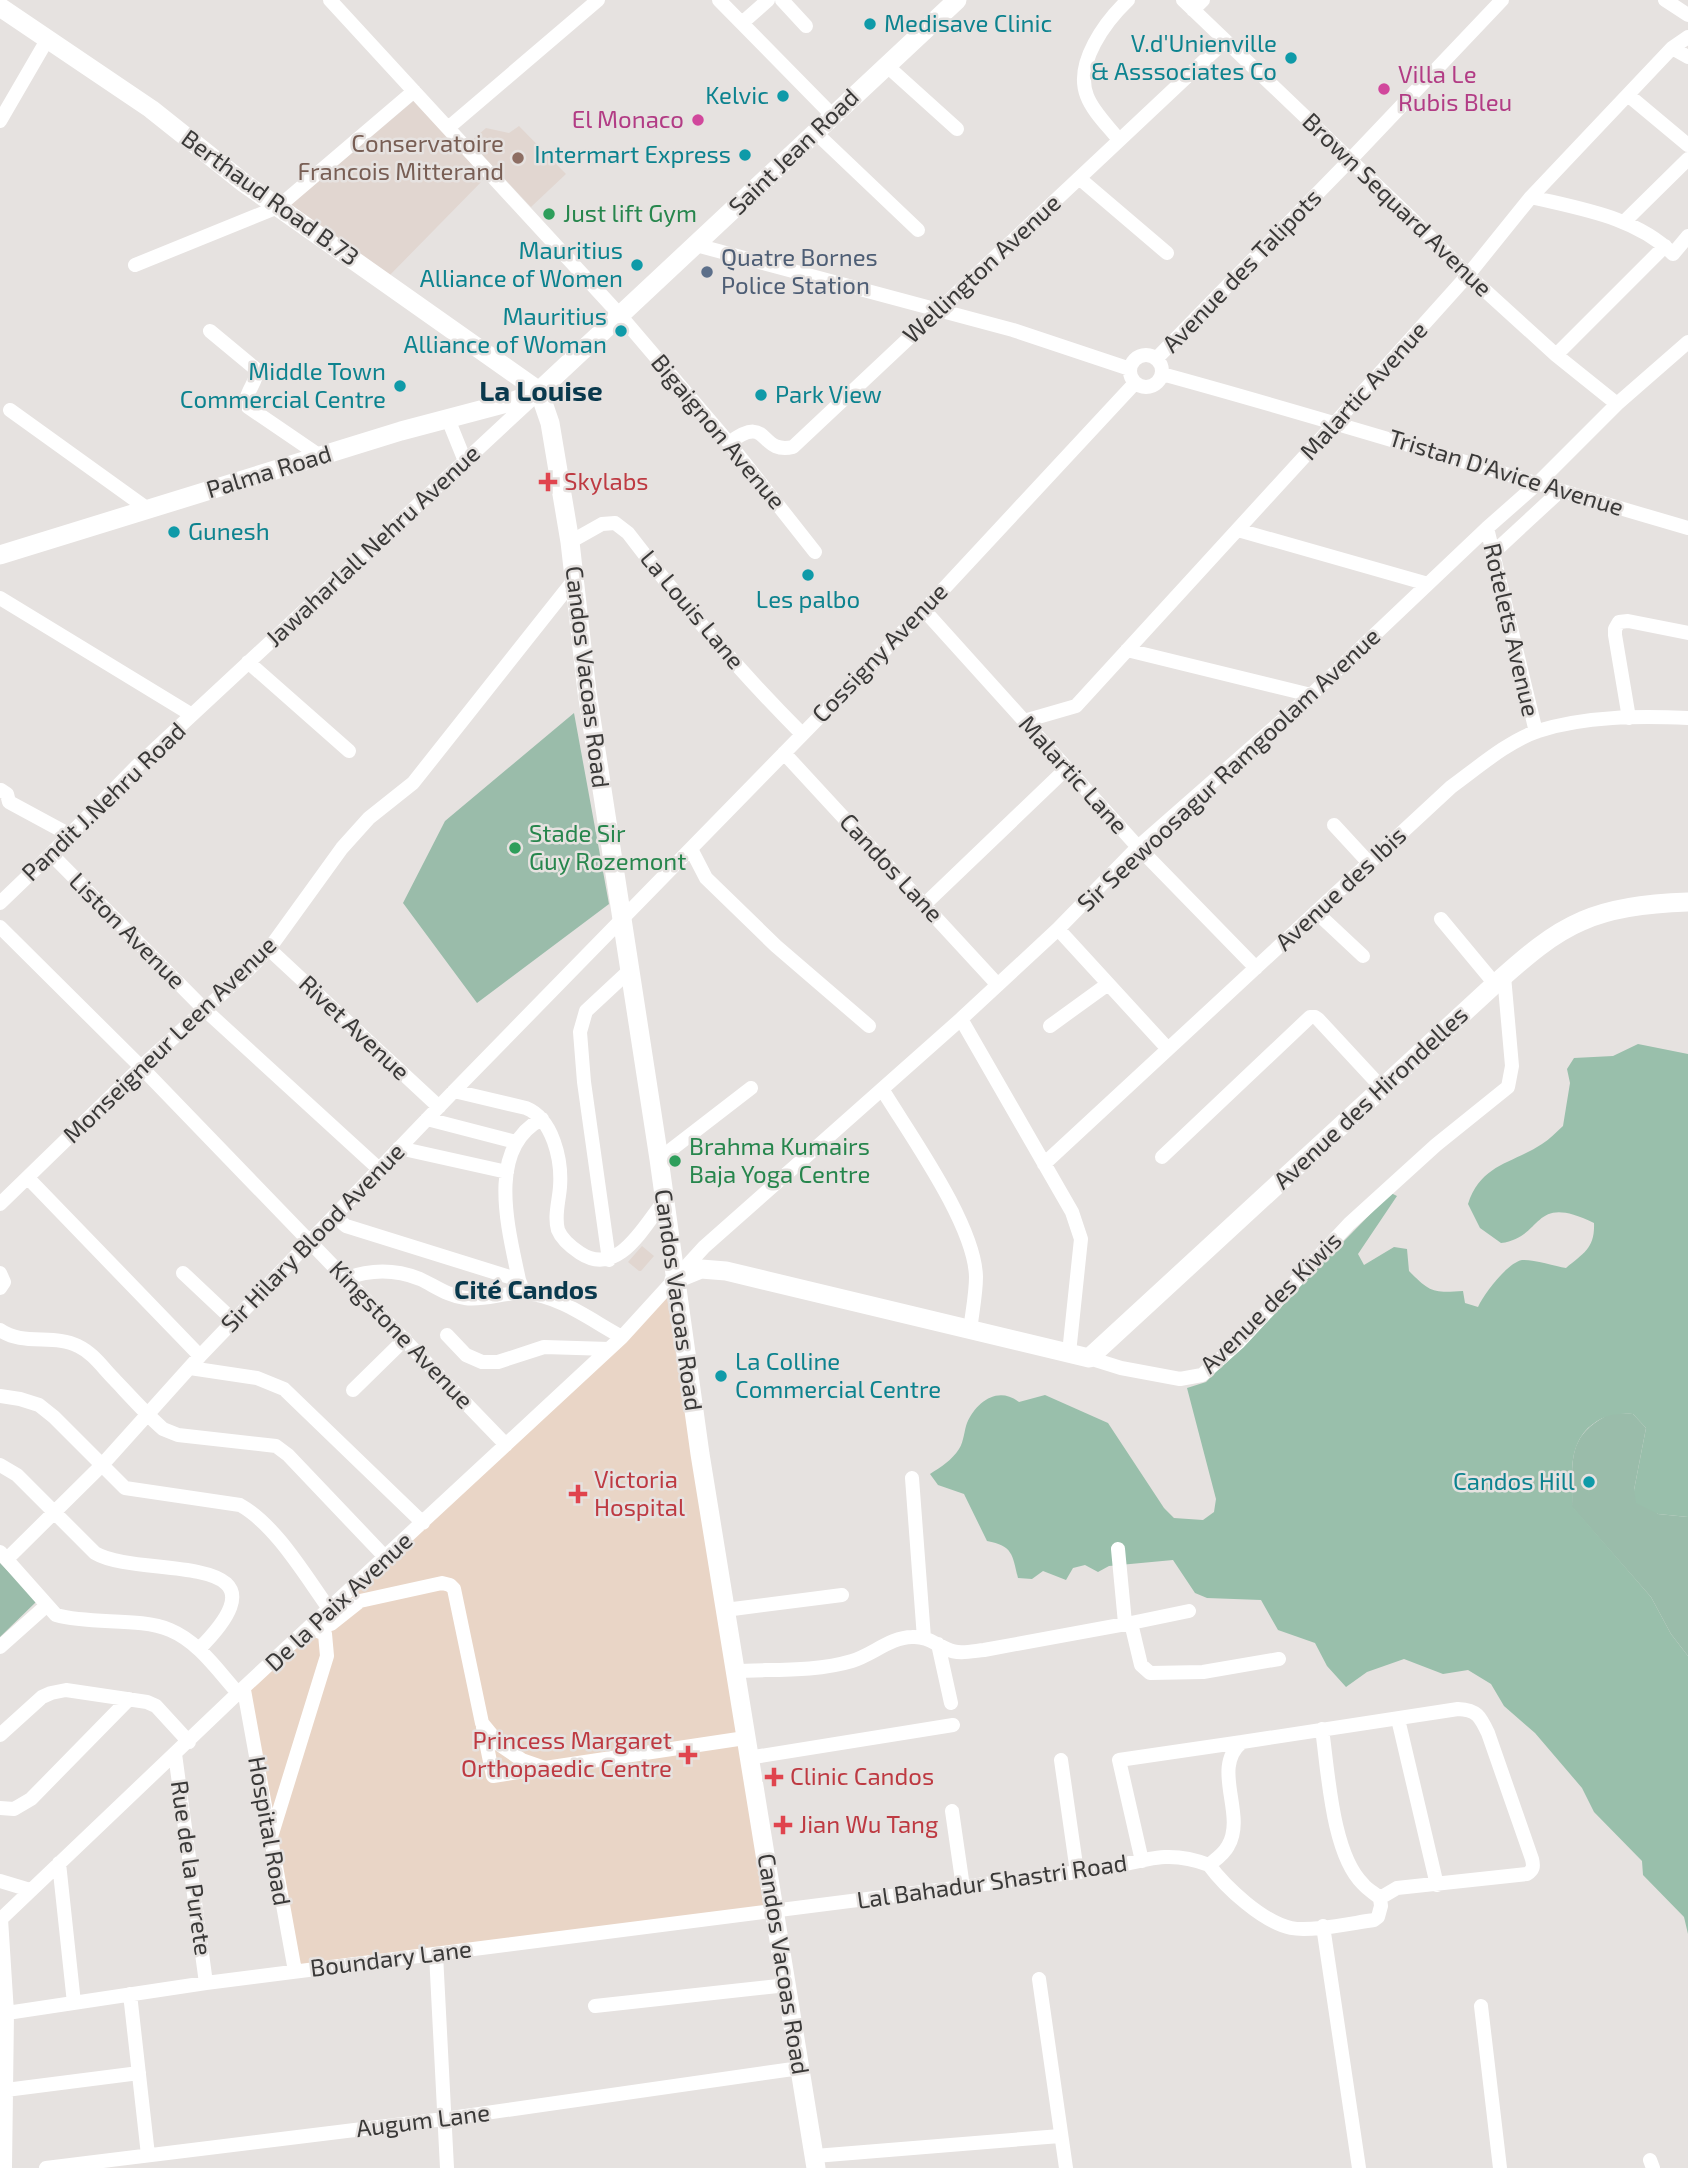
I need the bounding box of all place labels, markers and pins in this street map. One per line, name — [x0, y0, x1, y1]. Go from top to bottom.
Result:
place label: Medisave Clinic — [884, 8, 1052, 37]
marker: Medisave Clinic — [862, 16, 878, 32]
place label: V.d'Unienville & Asssociates Co — [1091, 28, 1277, 85]
marker: V.d'Unienville & Asssociates Co — [1283, 50, 1299, 66]
place label: Villa Le Rubis Bleu — [1398, 59, 1512, 116]
place label: Kelvic — [705, 80, 769, 109]
marker: Villa Le Rubis Bleu — [1376, 81, 1392, 97]
marker: Kelvic — [775, 88, 791, 104]
place label: El Monaco — [572, 104, 684, 133]
marker: El Monaco — [690, 112, 706, 128]
place label: Conservatoire Francois Mitterand — [297, 128, 504, 185]
place label: Intermart Express — [534, 139, 731, 168]
marker: Intermart Express — [737, 147, 753, 163]
marker: Conservatoire Francois Mitterand — [510, 150, 526, 166]
place label: Just lift Gym — [563, 198, 697, 227]
marker: Just lift Gym — [541, 206, 557, 222]
place label: Mauritius Alliance of Women — [420, 235, 623, 292]
place label: Quatre Bornes Police Station — [721, 242, 878, 299]
marker: Mauritius Alliance of Women — [629, 257, 645, 273]
marker: Quatre Bornes Police Station — [699, 264, 715, 280]
place label: Mauritius Alliance of Woman — [404, 301, 607, 358]
marker: Mauritius Alliance of Woman — [613, 323, 629, 339]
place label: Middle Town Commercial Centre — [180, 356, 386, 413]
marker: Middle Town Commercial Centre — [392, 378, 408, 394]
place label: Park View — [775, 379, 882, 408]
marker: Park View — [753, 387, 769, 403]
place label: Skylabs — [564, 466, 649, 495]
marker: Skylabs — [538, 472, 558, 492]
place label: Gunesh — [188, 516, 270, 545]
marker: Gunesh — [166, 524, 182, 540]
marker: Les palbo — [800, 567, 816, 583]
place label: Les palbo — [756, 584, 860, 613]
place label: Stade Sir Guy Rozemont — [529, 818, 686, 875]
marker: Stade Sir Guy Rozemont — [507, 840, 523, 856]
place label: Brahma Kumairs Baja Yoga Centre — [689, 1131, 870, 1188]
marker: Brahma Kumairs Baja Yoga Centre — [667, 1153, 683, 1169]
place label: La Colline Commercial Centre — [735, 1346, 941, 1403]
marker: La Colline Commercial Centre — [713, 1368, 729, 1384]
place label: Victoria Hospital — [594, 1464, 685, 1521]
place label: Candos Hill — [1453, 1466, 1575, 1495]
marker: Candos Hill — [1581, 1474, 1597, 1490]
marker: Victoria Hospital — [568, 1484, 588, 1504]
place label: Princess Margaret Orthopaedic Centre — [461, 1725, 672, 1782]
marker: Princess Margaret Orthopaedic Centre — [678, 1745, 698, 1765]
place label: Clinic Candos — [790, 1761, 934, 1790]
marker: Clinic Candos — [764, 1767, 784, 1787]
place label: Jian Wu Tang — [799, 1809, 938, 1838]
marker: Jian Wu Tang — [773, 1815, 793, 1835]

